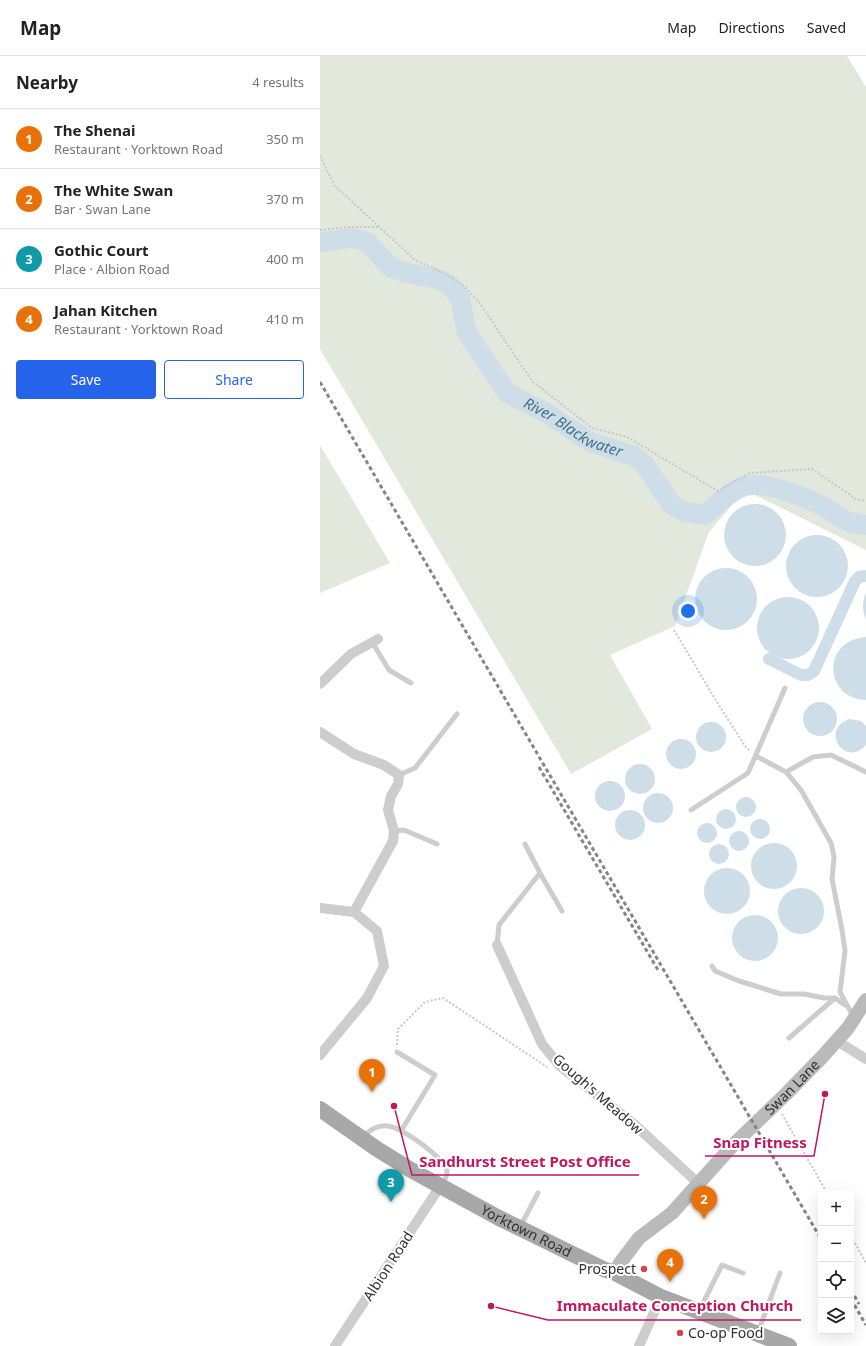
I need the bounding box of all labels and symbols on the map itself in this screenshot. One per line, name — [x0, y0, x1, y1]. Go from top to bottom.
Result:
water label: River Blackwater — [521, 392, 626, 461]
your location — [678, 601, 698, 621]
street label: Gough's Meadow — [549, 1049, 647, 1138]
street label: Swan Lane — [760, 1055, 824, 1119]
pin: 1 — [359, 1059, 385, 1092]
callout: Snap Fitness — [705, 1129, 814, 1156]
text: Snap Fitness — [713, 1132, 807, 1152]
callout: Sandhurst Street Post Office — [412, 1148, 639, 1175]
text: Sandhurst Street Post Office — [419, 1151, 631, 1171]
pin: 3 — [378, 1169, 404, 1202]
pin: 2 — [691, 1186, 717, 1219]
street label: Yorktown Road — [478, 1200, 575, 1261]
street label: Albion Road — [358, 1227, 417, 1304]
pin: 4 — [657, 1249, 683, 1282]
place label: Prospect — [579, 1259, 636, 1278]
marker: Prospect — [639, 1264, 649, 1274]
callout: Immaculate Conception Church — [548, 1293, 801, 1320]
text: Immaculate Conception Church — [557, 1295, 793, 1315]
place label: Co-op Food — [688, 1323, 763, 1342]
marker: Co-op Food — [675, 1328, 685, 1338]

